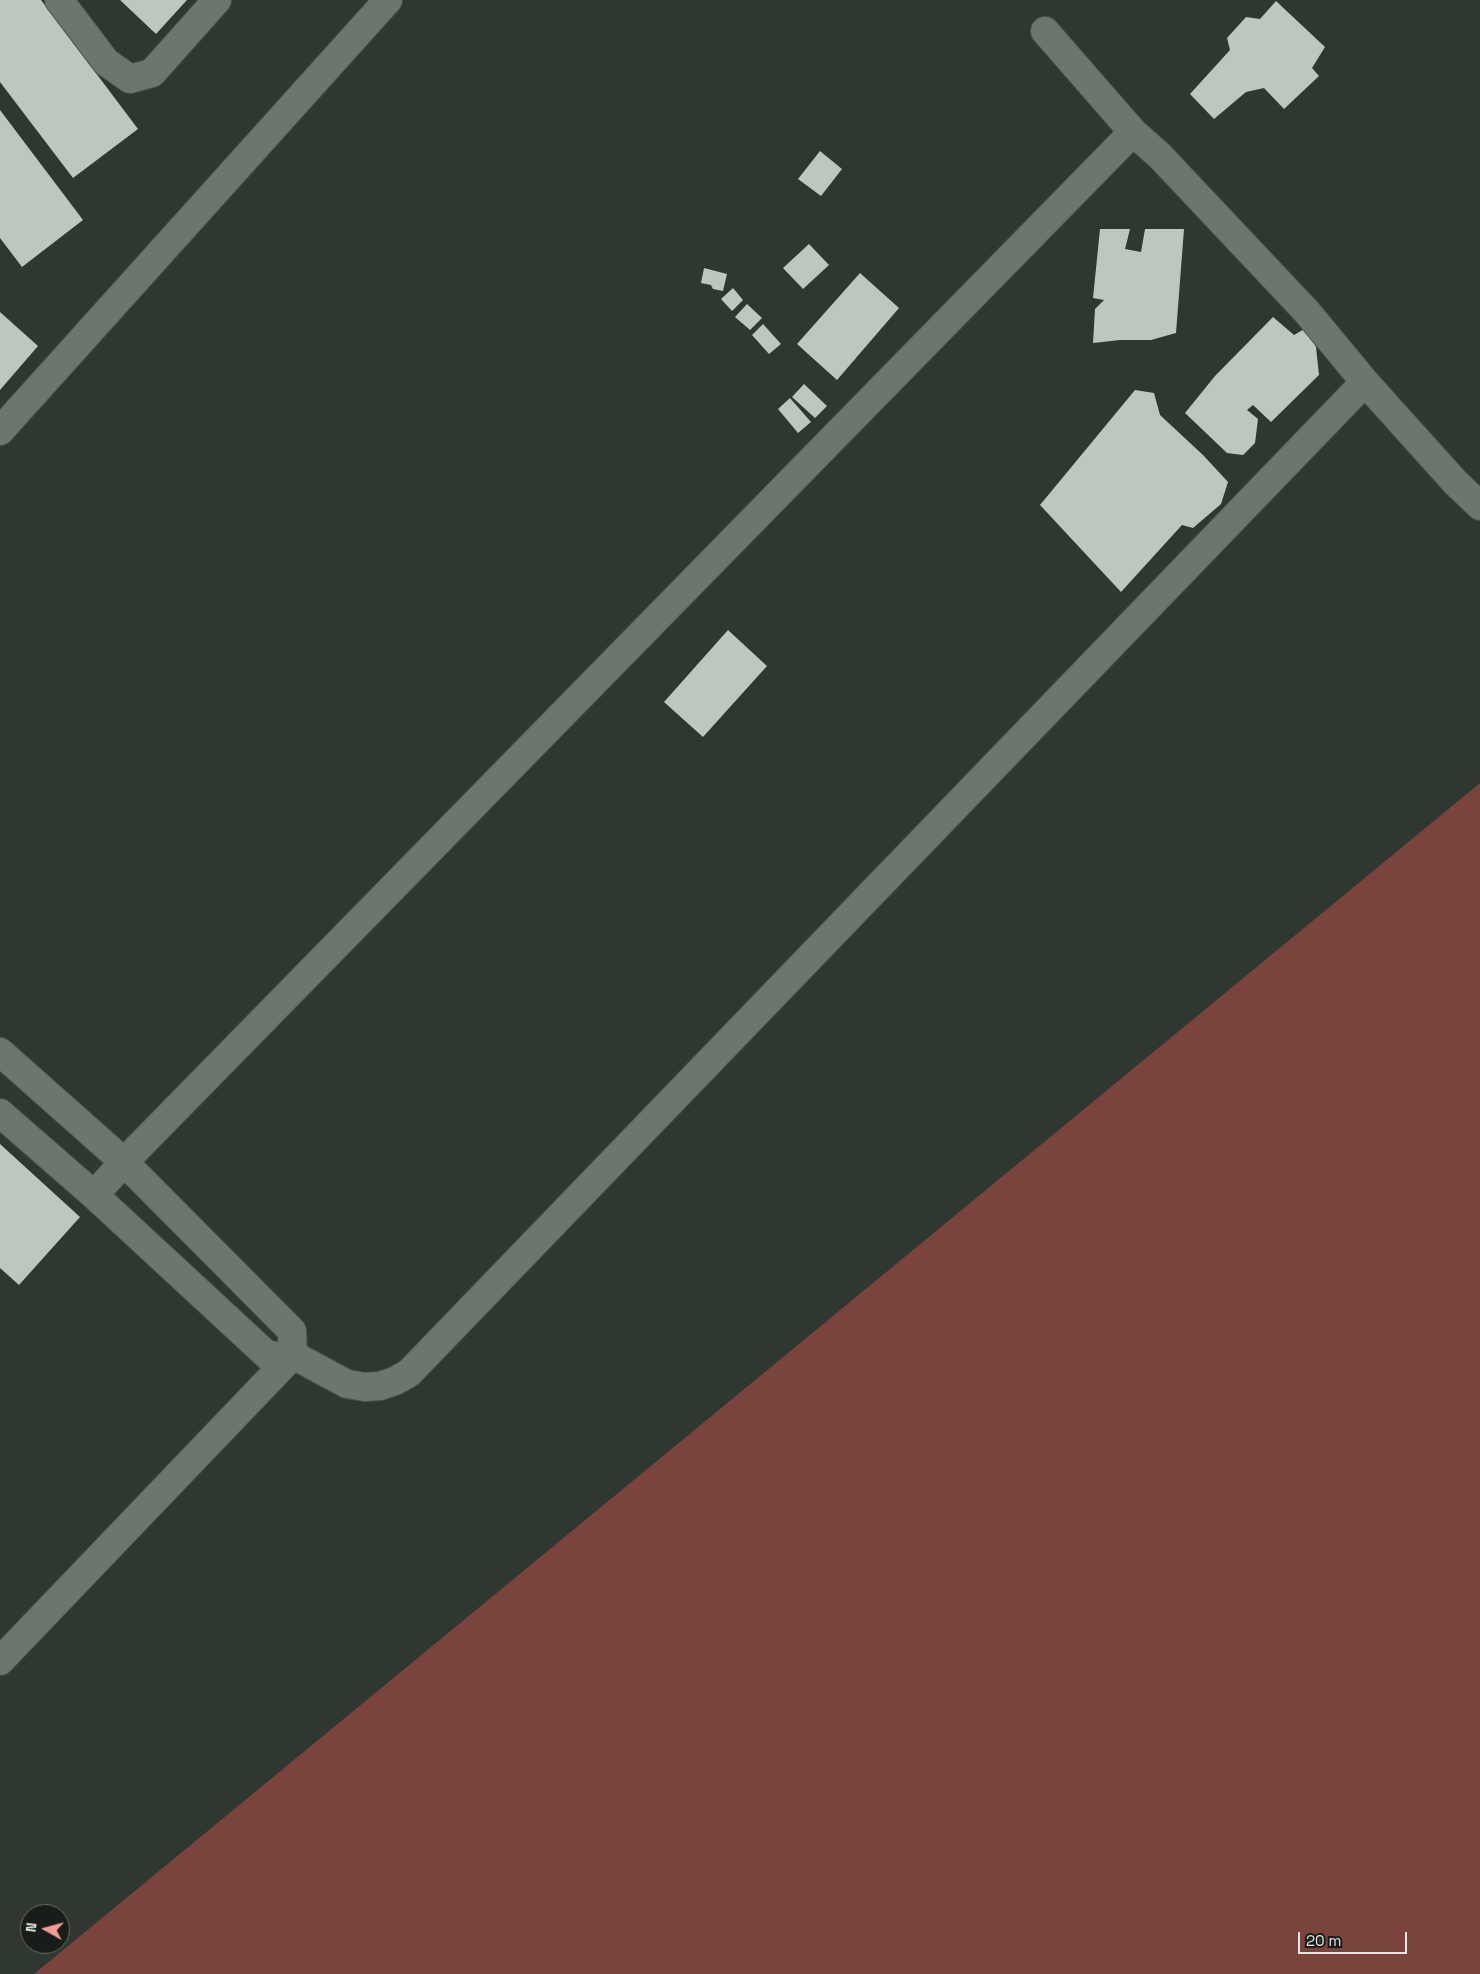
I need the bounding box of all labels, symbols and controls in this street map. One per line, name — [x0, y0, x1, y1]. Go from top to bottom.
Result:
north arrow — [20, 1904, 70, 1954]
text: N — [22, 1922, 41, 1933]
scale bar — [1300, 1922, 1409, 1954]
text: 20 m — [1306, 1931, 1341, 1950]

